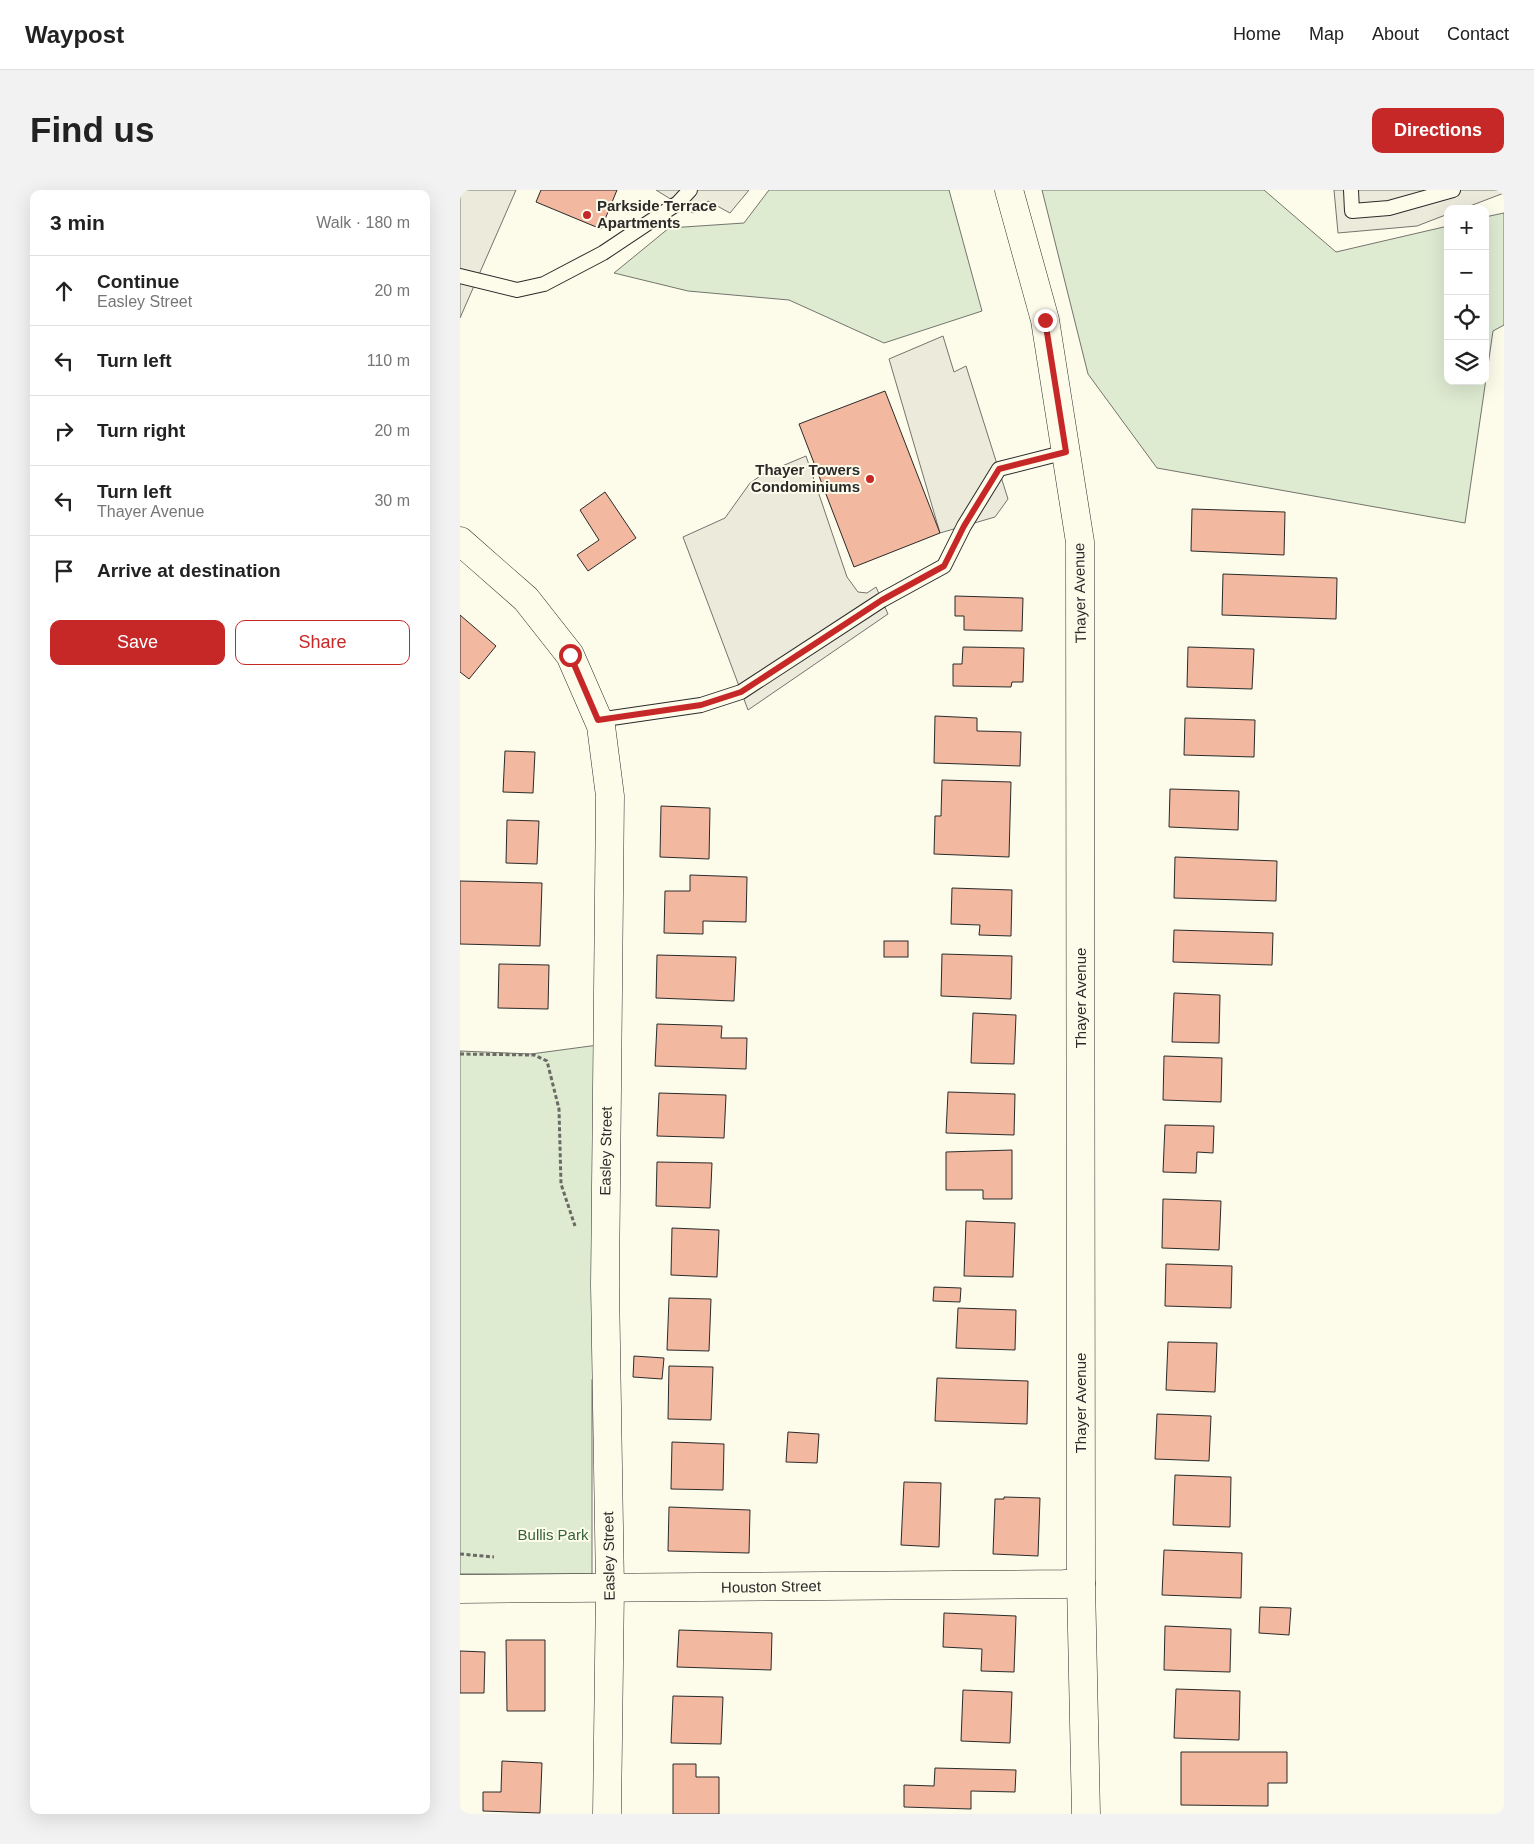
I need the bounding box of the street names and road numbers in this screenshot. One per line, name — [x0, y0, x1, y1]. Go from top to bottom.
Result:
street label: Thayer Avenue — [1070, 543, 1089, 643]
street label: Thayer Avenue — [1072, 948, 1089, 1048]
street label: Easley Street — [596, 1105, 615, 1196]
street label: Thayer Avenue — [1072, 1353, 1089, 1453]
street label: Easley Street — [599, 1510, 618, 1601]
street label: Houston Street — [721, 1577, 822, 1596]

